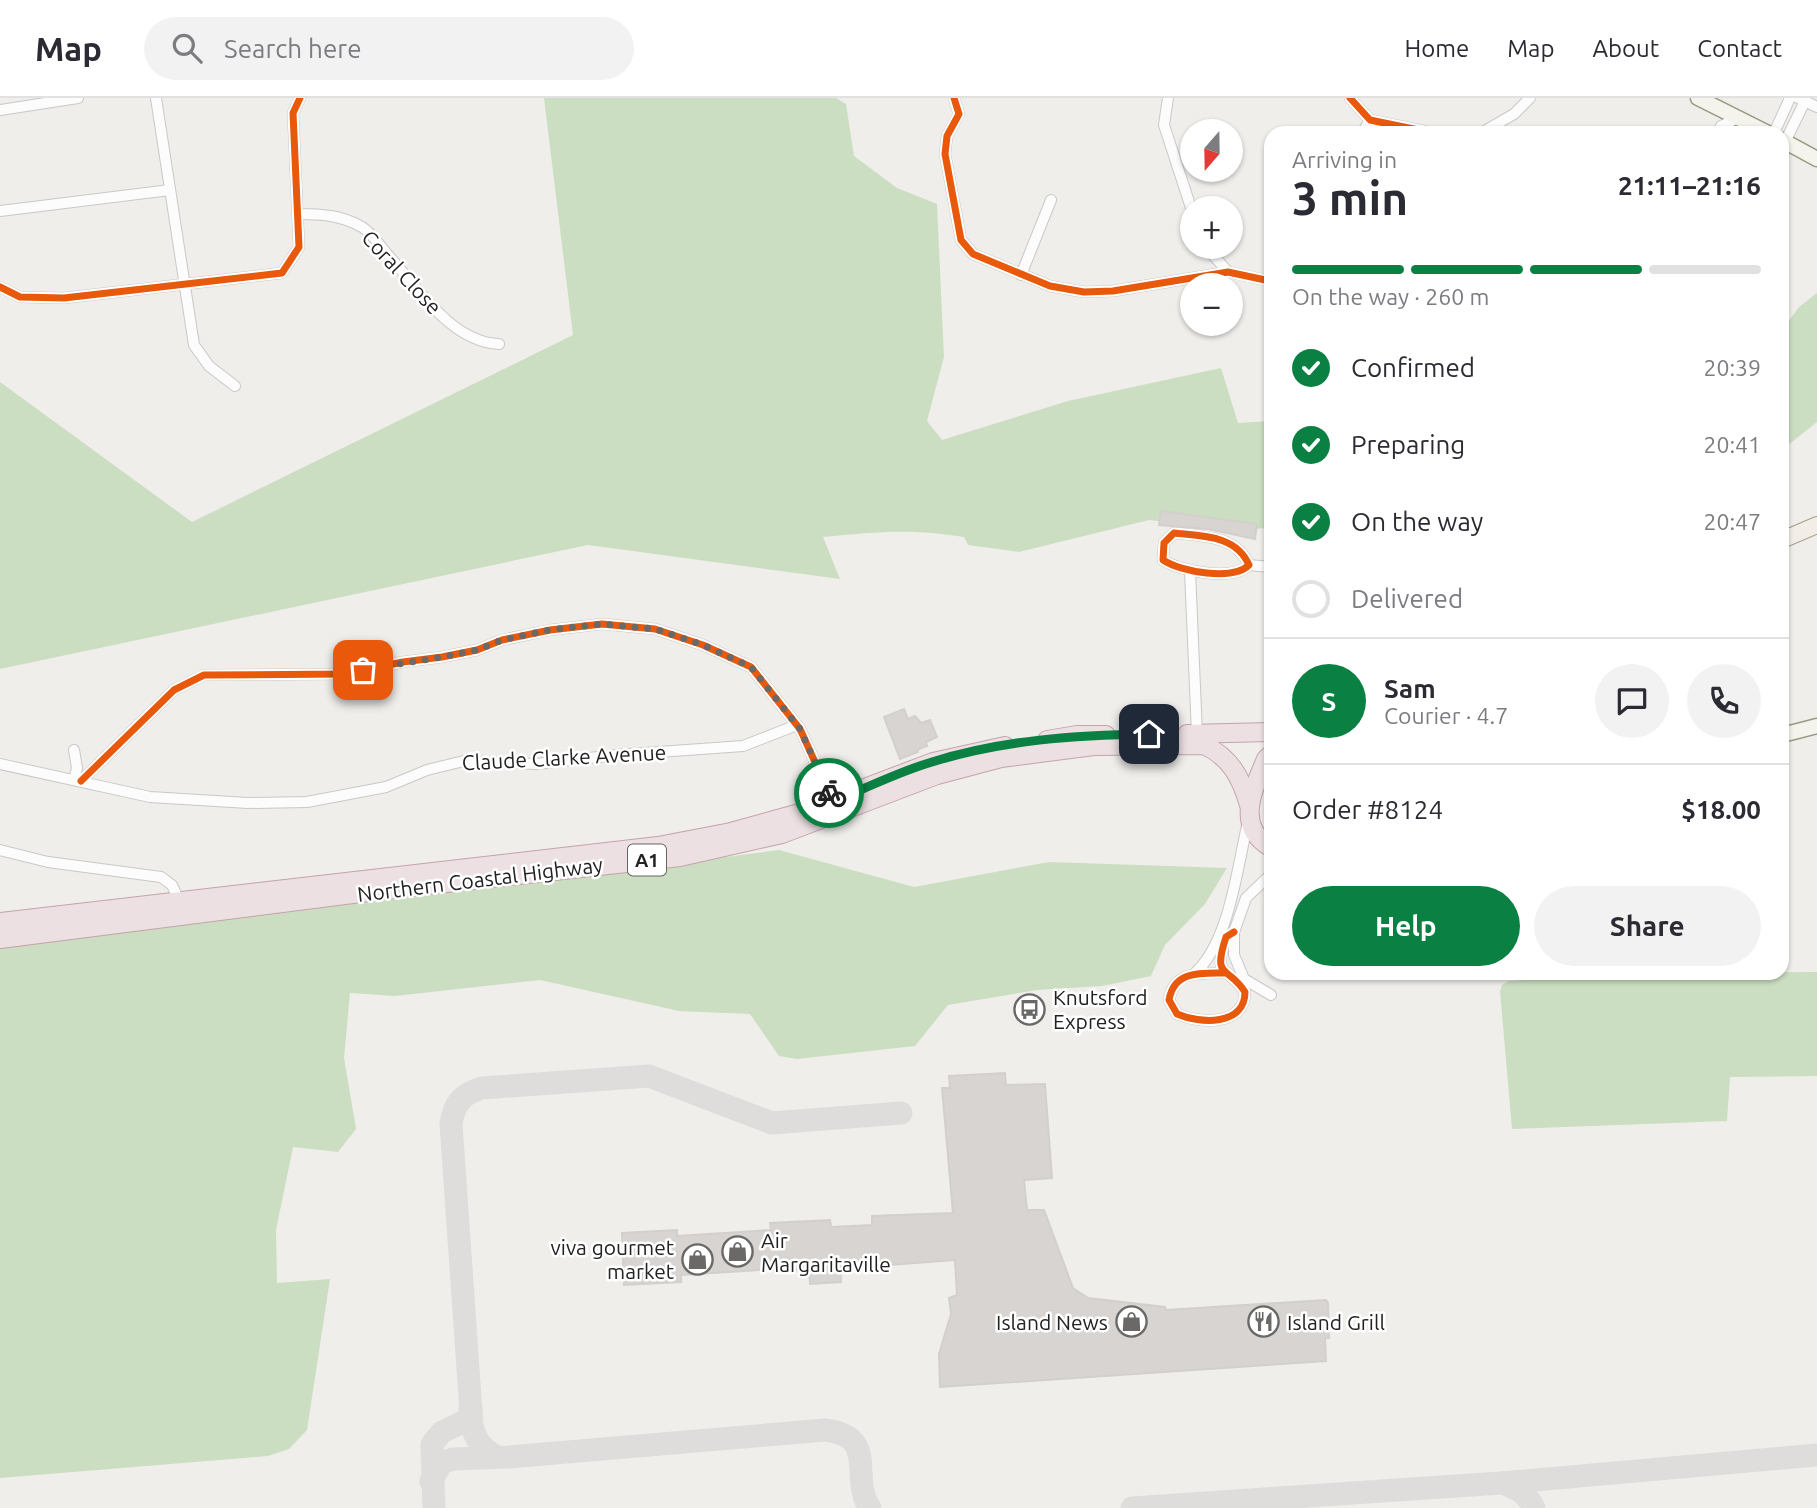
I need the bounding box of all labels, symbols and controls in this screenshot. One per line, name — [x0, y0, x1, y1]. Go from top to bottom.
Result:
search box — [144, 17, 634, 80]
icon: search — [168, 29, 206, 67]
text: Map — [35, 30, 102, 67]
text: Search here — [224, 34, 362, 63]
text: Home — [1404, 35, 1469, 62]
text: Map — [1507, 35, 1554, 62]
text: About — [1592, 35, 1659, 62]
text: Contact — [1697, 35, 1782, 62]
north arrow — [1180, 119, 1242, 182]
map controls — [1180, 119, 1243, 336]
text: Arriving in — [1292, 147, 1397, 172]
text: 21:11–21:16 — [1618, 171, 1761, 200]
text: 3 min — [1292, 172, 1408, 224]
button: + — [1180, 196, 1243, 259]
street label: Coral Close — [357, 225, 447, 319]
button: − — [1180, 273, 1243, 336]
text: On the way · 260 m — [1292, 284, 1489, 309]
icon: check — [1292, 349, 1330, 387]
text: Confirmed — [1351, 353, 1475, 382]
text: 20:39 — [1703, 355, 1761, 380]
icon: check — [1292, 426, 1330, 464]
text: Preparing — [1351, 430, 1465, 459]
text: 20:41 — [1703, 432, 1761, 457]
icon: check — [1292, 503, 1330, 541]
text: On the way — [1351, 507, 1483, 536]
text: 20:47 — [1703, 509, 1761, 534]
text: Delivered — [1351, 584, 1463, 613]
pin — [333, 640, 393, 700]
icon: bag — [344, 651, 382, 689]
button: chat — [1595, 664, 1669, 738]
button: phone — [1687, 664, 1761, 738]
text: Sam — [1384, 674, 1436, 703]
text: S — [1322, 687, 1336, 716]
text: Courier · 4.7 — [1384, 703, 1508, 728]
pin — [1119, 704, 1179, 764]
icon: home — [1130, 715, 1168, 753]
street label: Claude Clarke Avenue — [461, 740, 667, 774]
courier — [794, 758, 864, 828]
icon: bike — [810, 774, 848, 812]
text: Order #8124 — [1292, 795, 1443, 824]
text: $18.00 — [1681, 795, 1761, 824]
road number: A1 — [628, 845, 666, 876]
street label: Northern Coastal Highway — [356, 852, 604, 906]
button: Help — [1292, 886, 1520, 966]
button: Share — [1534, 886, 1761, 966]
place label: Knutsford Express — [1053, 985, 1148, 1033]
bus stop icon: Knutsford Express — [1013, 992, 1047, 1026]
place label: Air Margaritaville — [761, 1228, 891, 1276]
place label: viva gourmet market — [551, 1235, 674, 1283]
shop icon: Air Margaritaville — [721, 1235, 755, 1269]
shop icon: viva gourmet market — [680, 1242, 714, 1276]
shop icon: Island News — [1114, 1305, 1148, 1339]
restaurant icon: Island Grill — [1247, 1305, 1281, 1339]
place label: Island News — [996, 1310, 1108, 1334]
place label: Island Grill — [1287, 1310, 1385, 1334]

